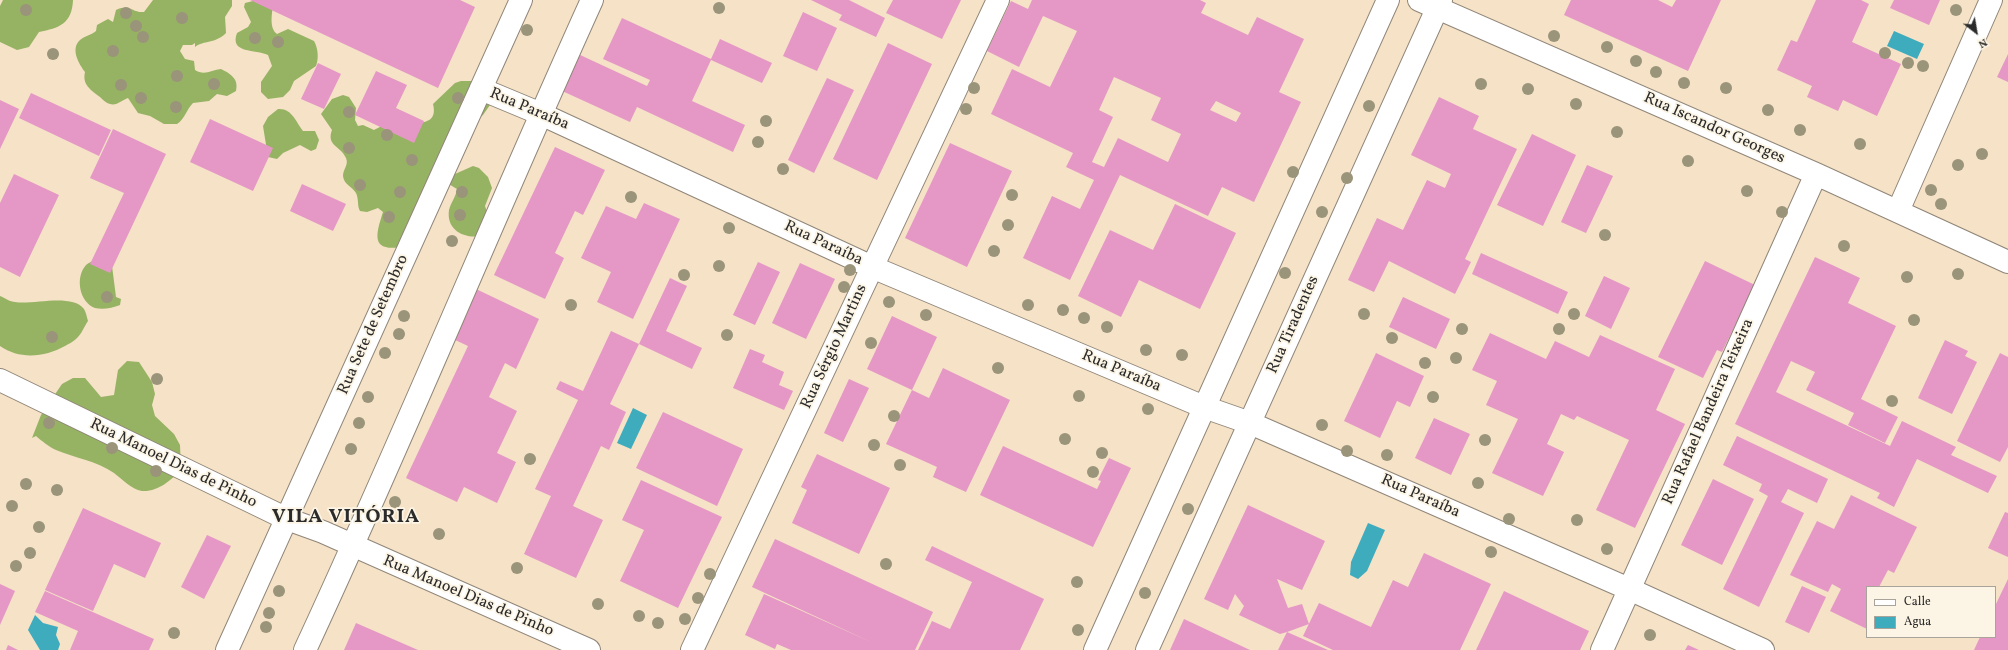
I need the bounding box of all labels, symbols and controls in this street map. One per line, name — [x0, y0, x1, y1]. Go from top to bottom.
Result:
north arrow — [1956, 12, 1996, 52]
text: N — [1975, 34, 1990, 51]
street label: Rua Paraíba — [486, 85, 572, 135]
street label: Rua Iscandor Georges — [1640, 89, 1788, 169]
street label: Rua Paraíba — [781, 217, 865, 271]
street label: Rua Sete de Setembro — [334, 252, 414, 398]
street label: Rua Tiradentes — [1264, 273, 1324, 377]
street label: Rua Sérgio Martins — [798, 282, 872, 412]
street label: Rua Rafael Bandeira Teixeira — [1659, 316, 1759, 508]
street label: Rua Paraíba — [1078, 347, 1164, 397]
street label: Rua Manoel Dias de Pinho — [86, 415, 260, 513]
street label: Rua Paraíba — [1377, 471, 1463, 523]
district label: VILA VITÓRIA — [272, 506, 420, 530]
street label: Rua Manoel Dias de Pinho — [380, 552, 556, 642]
legend — [1866, 586, 1996, 638]
text: Calle — [1904, 594, 1931, 610]
text: Agua — [1904, 614, 1931, 630]

